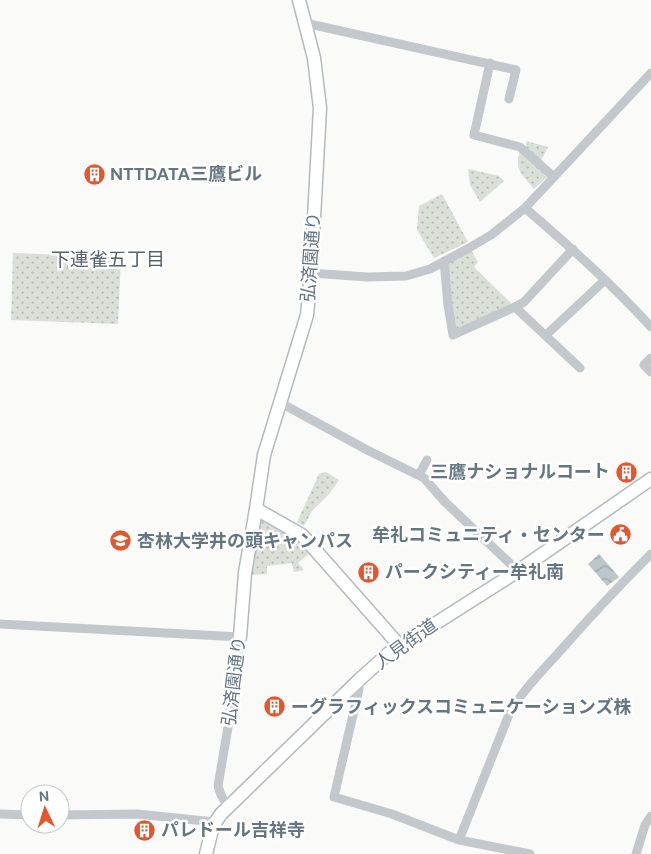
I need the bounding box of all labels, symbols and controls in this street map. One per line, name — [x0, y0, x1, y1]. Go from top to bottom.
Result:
building icon: NTTDATA三鷹ビル — [82, 162, 106, 186]
place label: NTTDATA三鷹ビル — [110, 162, 262, 186]
street label: 弘済園通り — [296, 211, 326, 303]
district label: 下連雀五丁目 — [51, 247, 165, 272]
place label: 三鷹ナショナルコート — [430, 460, 610, 484]
building icon: 三鷹ナショナルコート — [614, 460, 638, 484]
place label: 牟礼コミュニティ・センター — [372, 523, 605, 547]
public building icon: 牟礼コミュニティ・センター — [609, 523, 633, 547]
school or university icon: 杏林大学井の頭キャンパス — [109, 529, 133, 553]
place label: 杏林大学井の頭キャンパス — [137, 529, 353, 553]
building icon: パークシティー牟礼南 — [357, 560, 381, 584]
place label: パークシティー牟礼南 — [385, 560, 564, 584]
street label: 人見街道 — [370, 613, 442, 675]
street label: 弘済園通り — [217, 635, 251, 727]
building icon: ーグラフィックスコミュニケーションズ株 — [263, 695, 287, 719]
place label: ーグラフィックスコミュニケーションズ株 — [291, 695, 631, 719]
north arrow — [20, 784, 70, 834]
text: N — [38, 787, 50, 805]
building icon: パレドール吉祥寺 — [133, 818, 157, 842]
place label: パレドール吉祥寺 — [161, 818, 305, 842]

